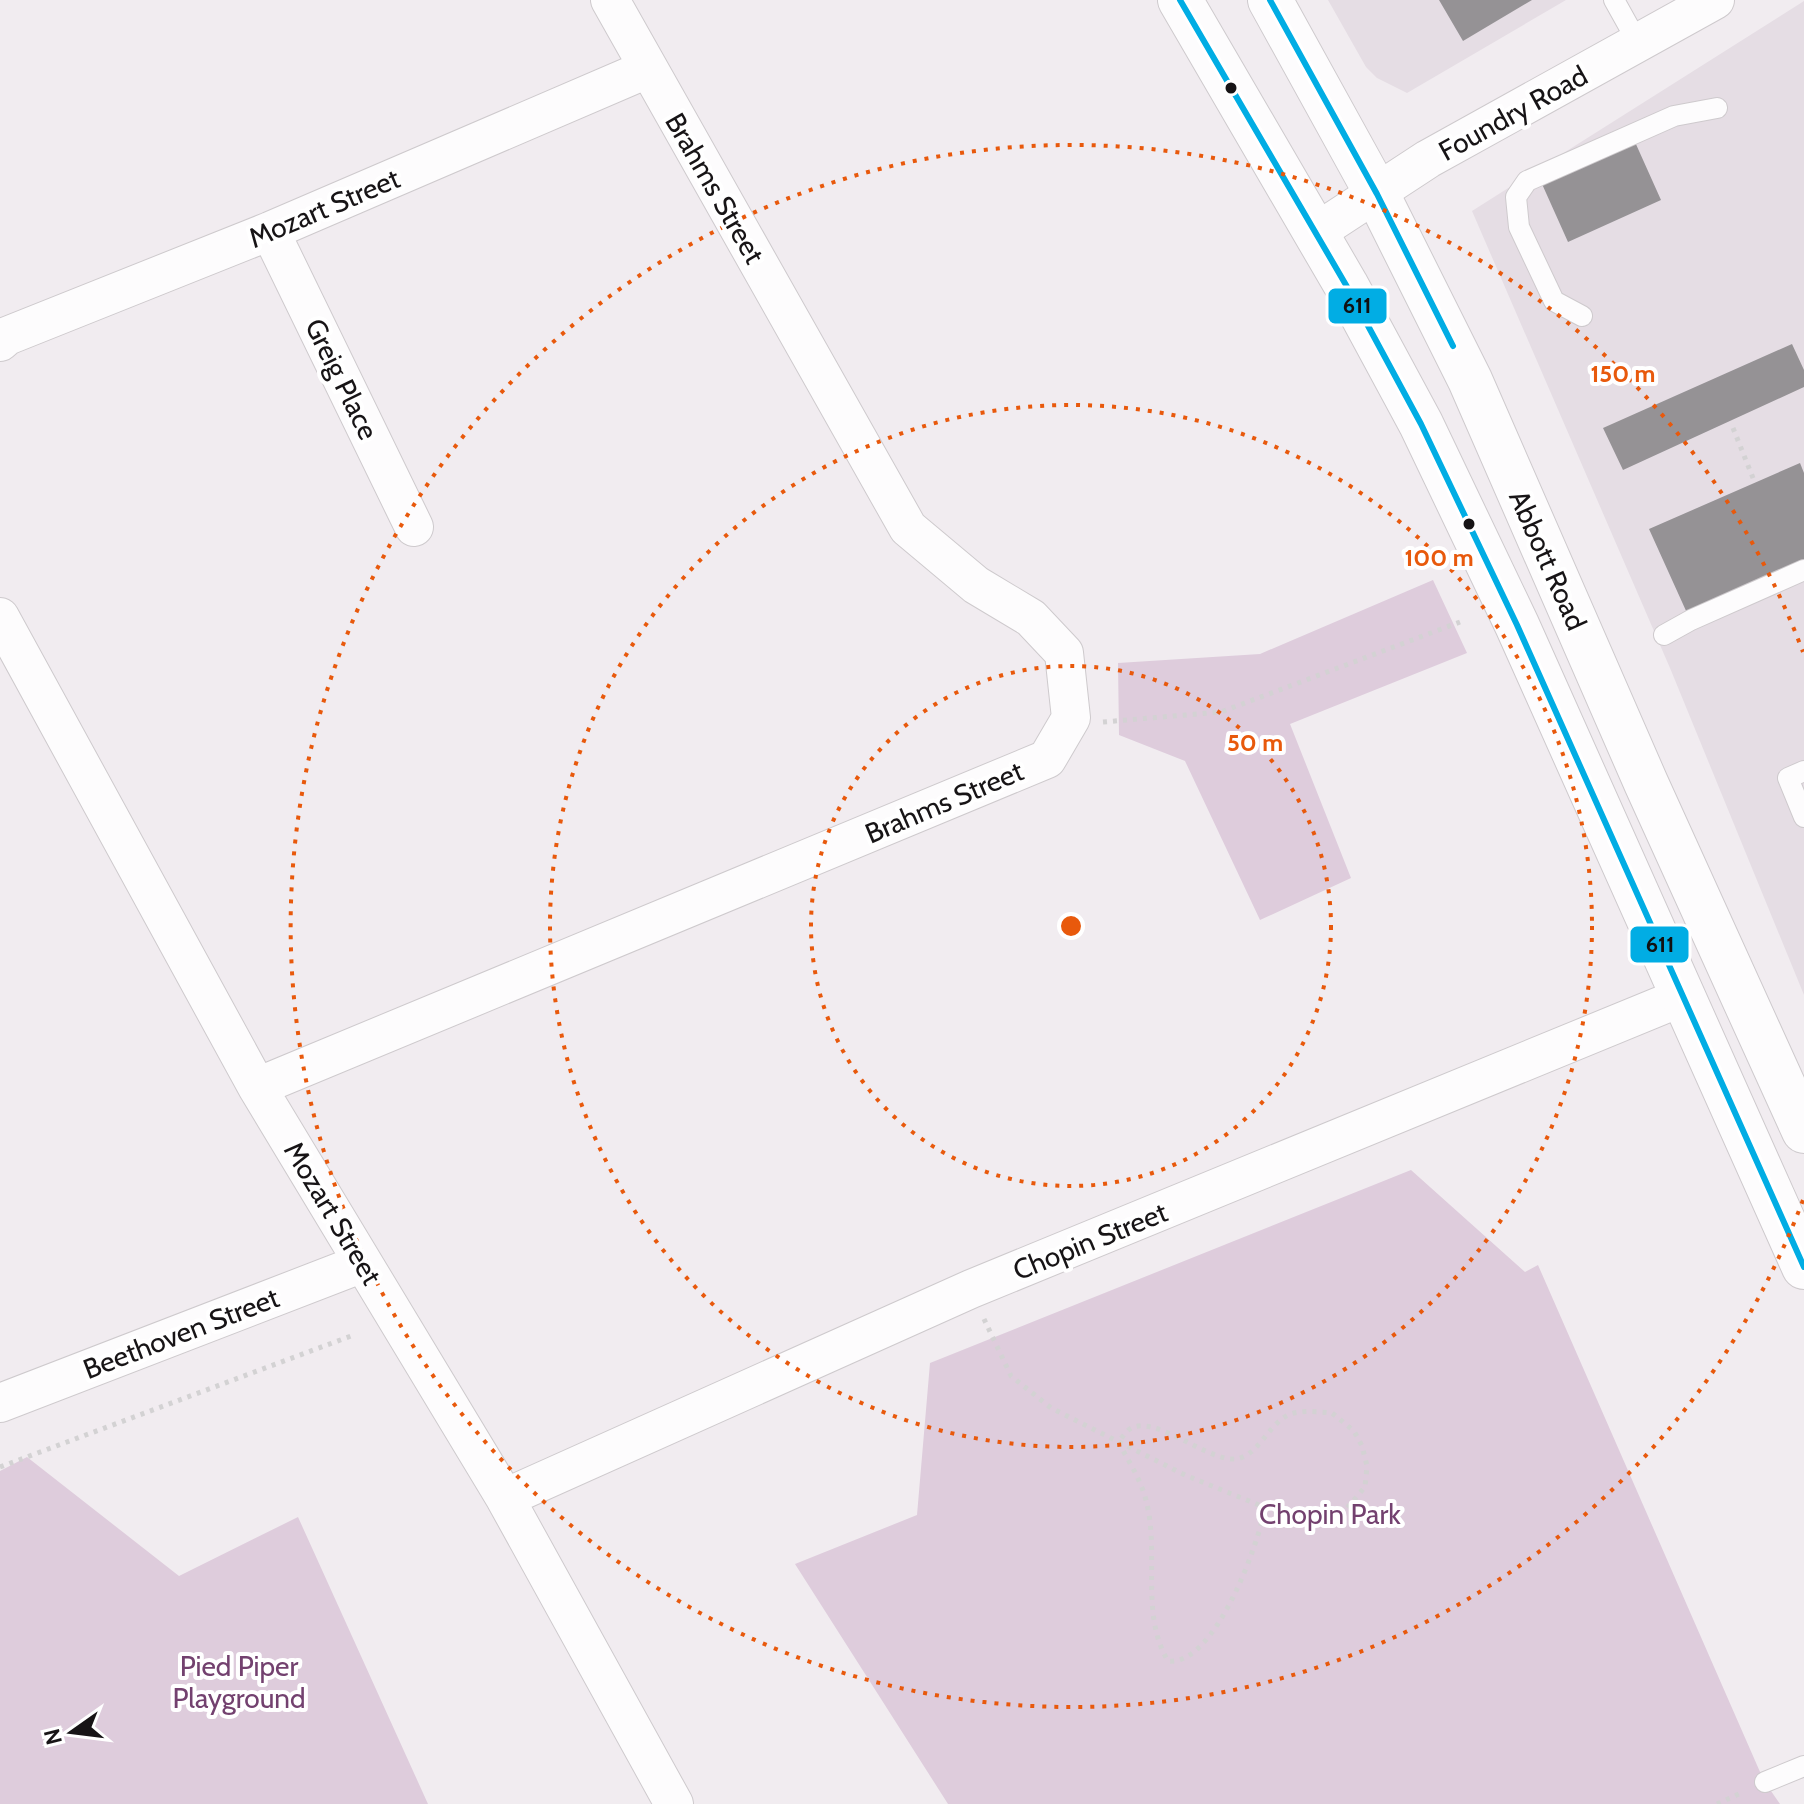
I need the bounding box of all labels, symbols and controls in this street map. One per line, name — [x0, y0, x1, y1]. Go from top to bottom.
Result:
street label: Foundry Road — [1433, 58, 1593, 168]
unlabelled marker — [1223, 80, 1239, 96]
street label: Brahms Street — [658, 107, 772, 269]
street label: Mozart Street — [243, 161, 405, 255]
line badge: 611 — [1327, 287, 1388, 325]
text: 611 — [1343, 292, 1371, 319]
street label: Greig Place — [298, 313, 386, 445]
text: 150 m — [1591, 359, 1655, 388]
street label: Abbott Road — [1502, 485, 1594, 635]
unlabelled marker — [1461, 516, 1477, 532]
text: 100 m — [1404, 543, 1474, 572]
text: 50 m — [1227, 728, 1283, 757]
street label: Brahms Street — [860, 753, 1028, 851]
centre of rings — [1057, 912, 1085, 940]
line badge: 611 — [1629, 925, 1690, 964]
text: 611 — [1646, 931, 1674, 958]
street label: Mozart Street — [277, 1135, 389, 1291]
street label: Chopin Street — [1008, 1195, 1172, 1287]
street label: Beethoven Street — [78, 1280, 284, 1386]
park label: Chopin Park — [1259, 1497, 1401, 1531]
park label: Pied Piper Playground — [172, 1649, 306, 1715]
north arrow — [32, 1692, 112, 1772]
text: N — [38, 1726, 68, 1748]

